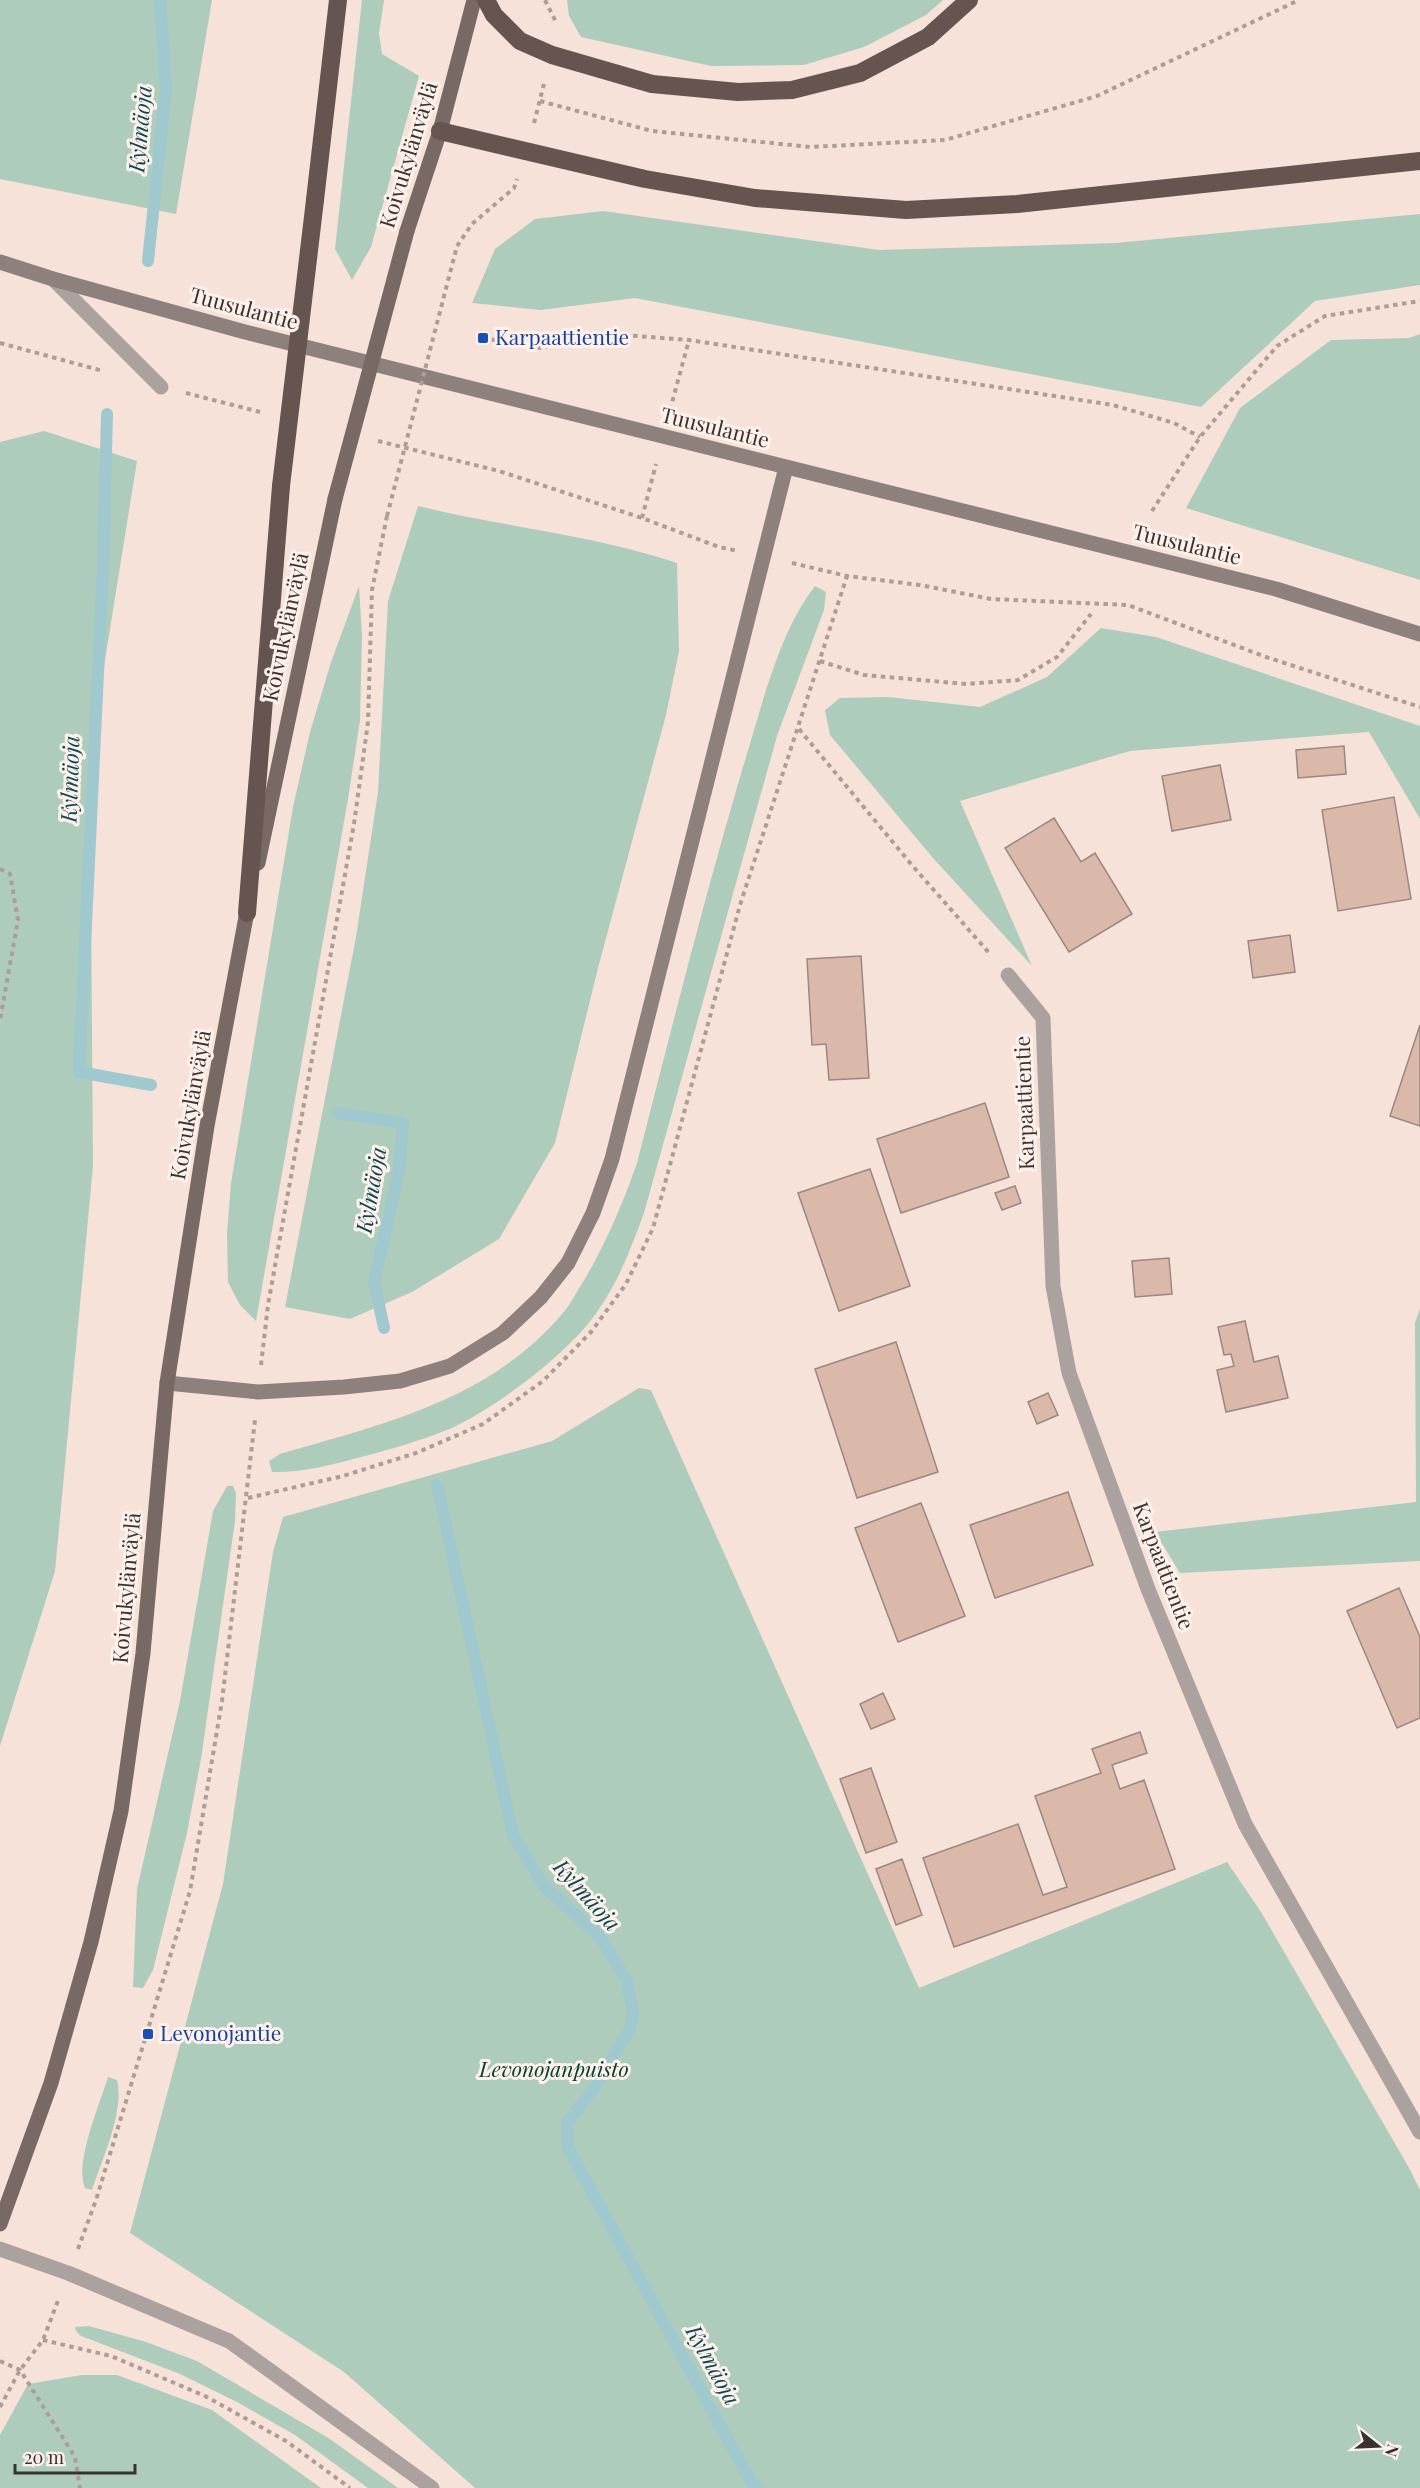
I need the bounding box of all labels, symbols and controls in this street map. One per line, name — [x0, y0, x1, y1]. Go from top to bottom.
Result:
street label: Koivukylänväylä — [372, 77, 443, 231]
water label: Kylmäoja — [120, 84, 158, 175]
street label: Tuusulantie — [187, 279, 302, 335]
place label: Karpaattientie — [495, 322, 629, 350]
marker: Karpaattientie — [476, 331, 490, 345]
street label: Tuusulantie — [658, 399, 773, 453]
street label: Tuusulantie — [1130, 516, 1245, 570]
street label: Koivukylänväylä — [255, 549, 314, 703]
water label: Kylmäoja — [52, 735, 86, 824]
street label: Koivukylänväylä — [162, 1027, 216, 1182]
street label: Karpaattientie — [1007, 1036, 1039, 1171]
water label: Kylmäoja — [348, 1144, 392, 1236]
street label: Karpaattientie — [1128, 1498, 1202, 1633]
street label: Koivukylänväylä — [104, 1511, 146, 1664]
water label: Kylmäoja — [547, 1851, 628, 1937]
place label: Levonojantie — [160, 2018, 281, 2046]
marker: Levonojantie — [141, 2027, 155, 2041]
park label: Levonojanpuisto — [478, 2054, 629, 2082]
water label: Kylmäoja — [679, 2318, 748, 2410]
north arrow — [1348, 2416, 1408, 2476]
scale bar — [15, 2437, 135, 2475]
text: N — [1381, 2442, 1405, 2460]
text: 20 m — [24, 2445, 64, 2469]

